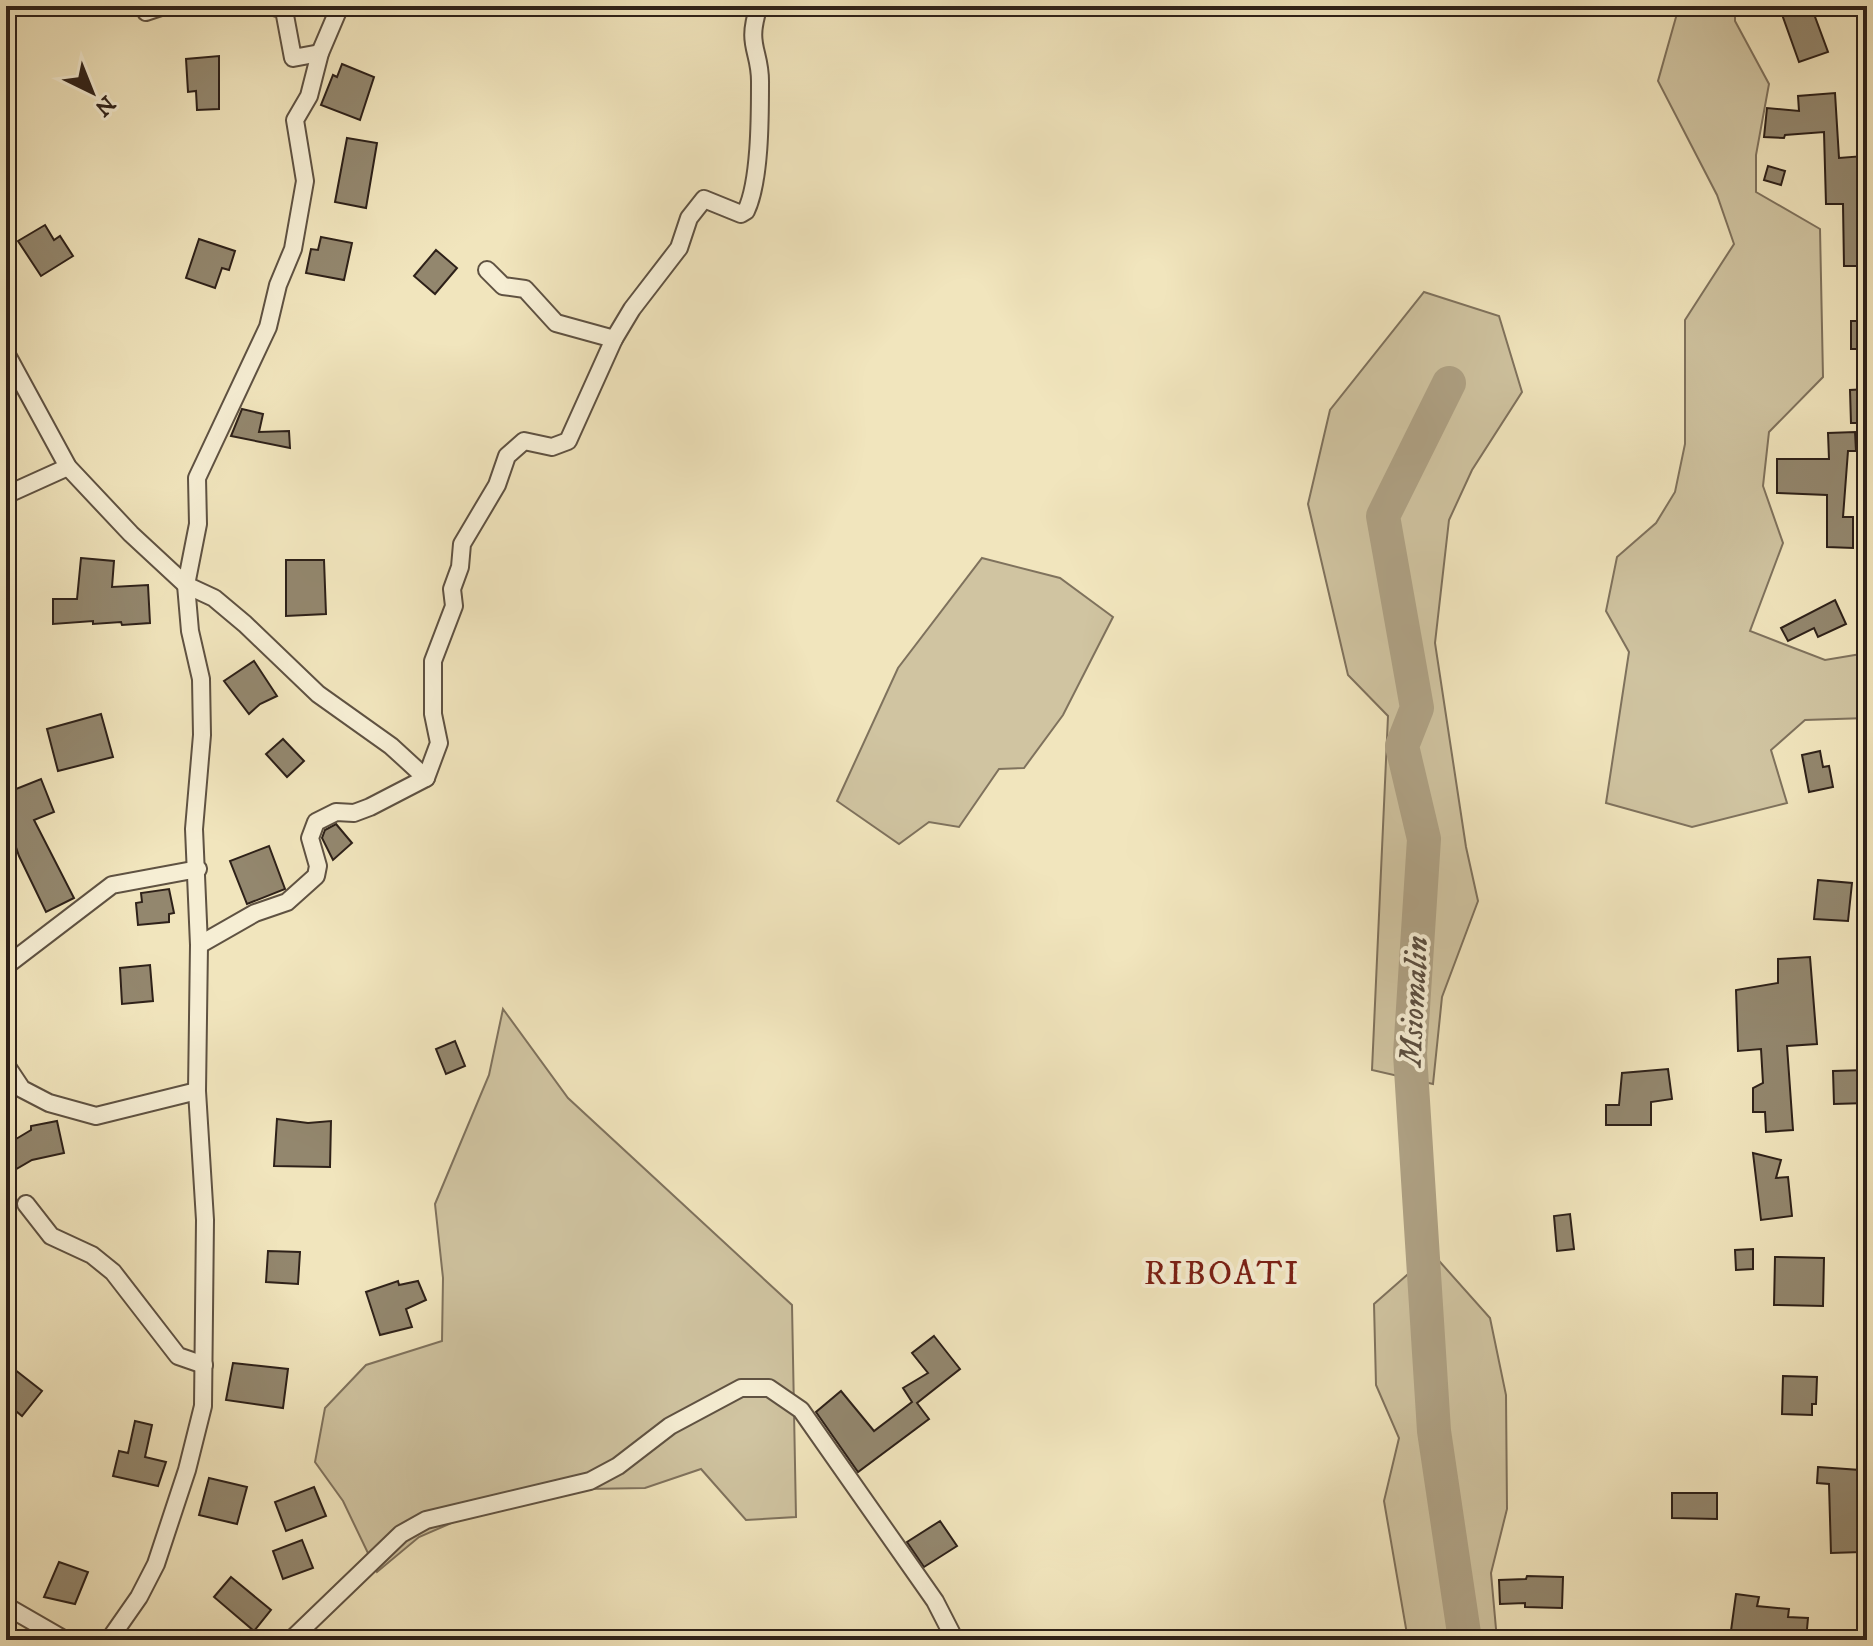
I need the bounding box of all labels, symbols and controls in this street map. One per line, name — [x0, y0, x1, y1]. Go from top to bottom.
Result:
north arrow — [52, 52, 132, 132]
text: N — [89, 89, 120, 122]
water label: Msiomalin — [1392, 935, 1438, 1069]
district label: RIBOATI — [1144, 1253, 1300, 1295]

